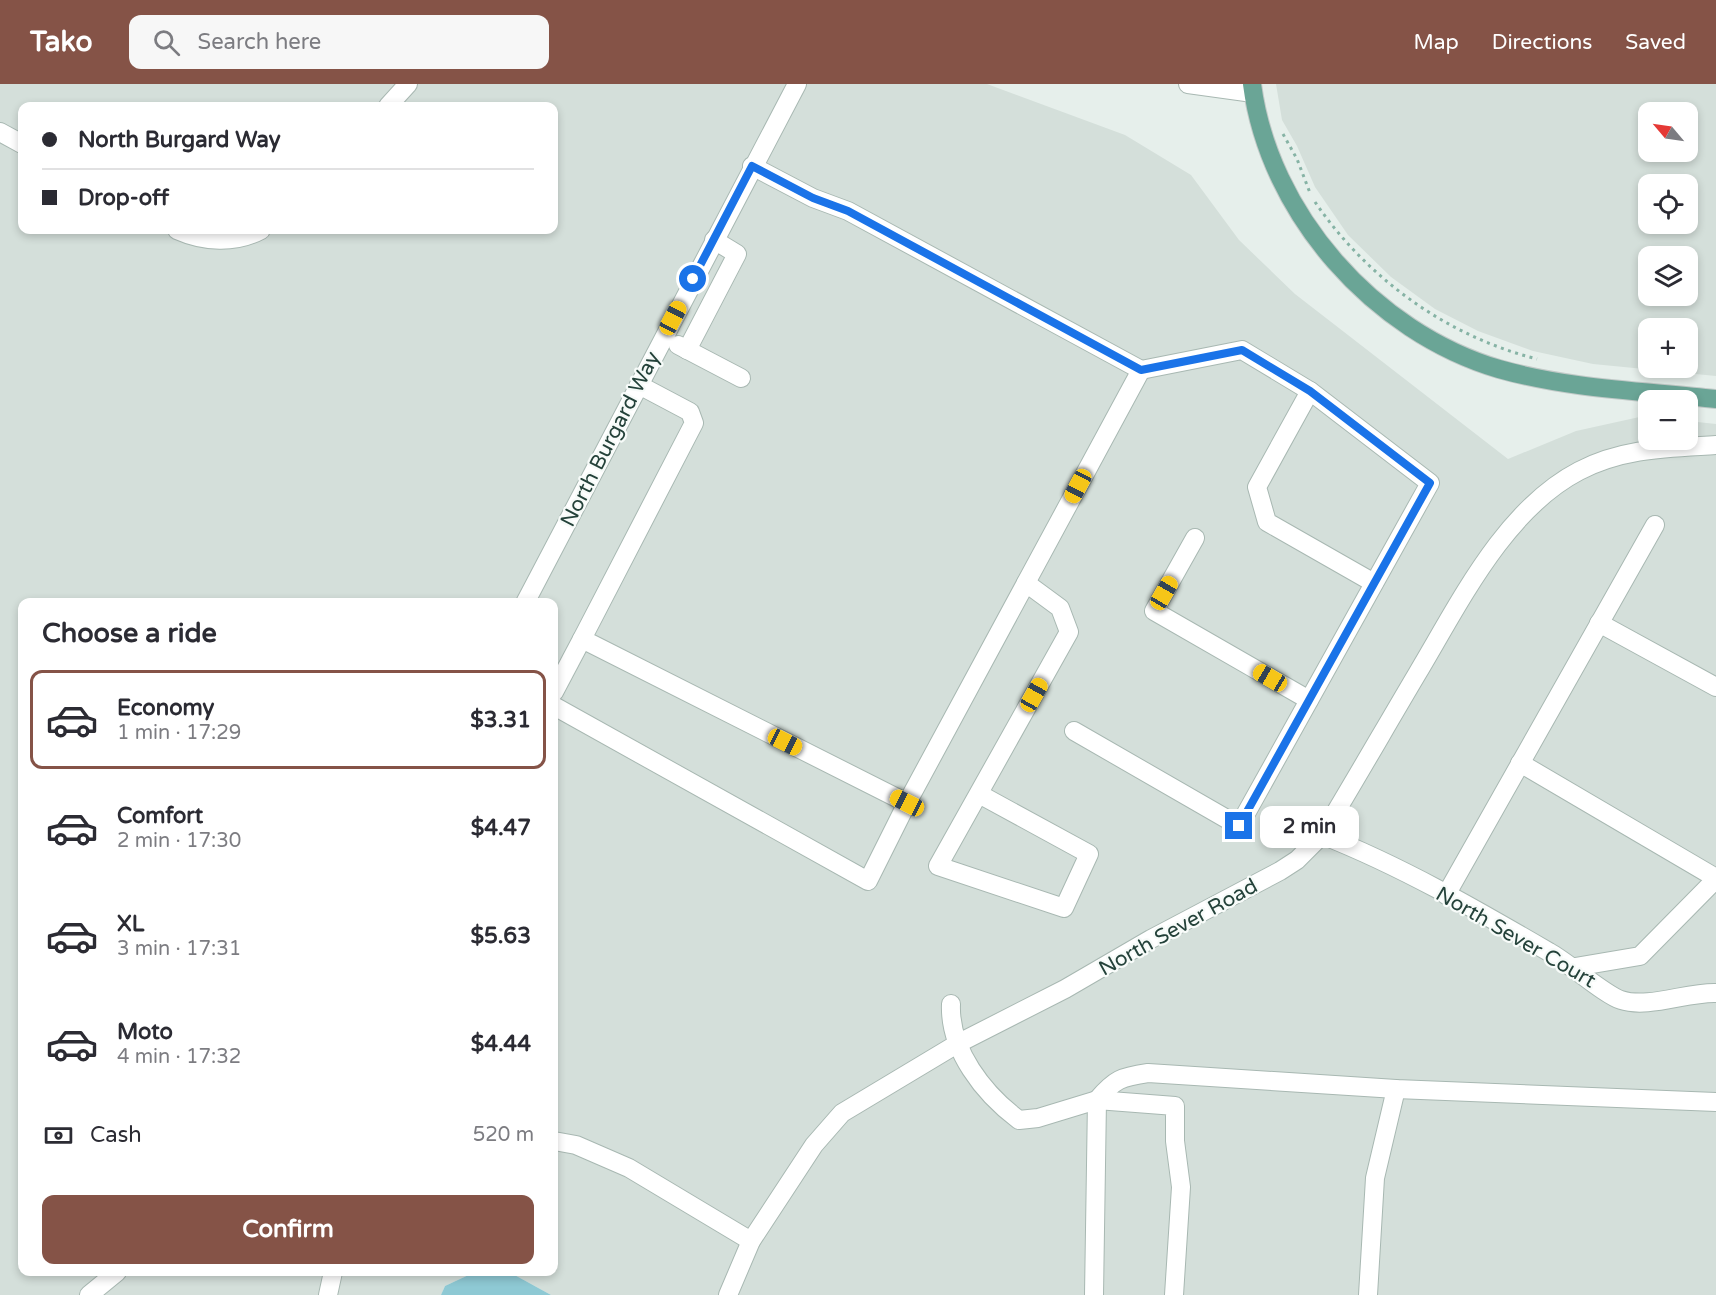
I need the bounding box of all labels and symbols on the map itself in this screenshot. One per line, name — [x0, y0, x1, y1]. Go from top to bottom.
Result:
north arrow — [1638, 102, 1698, 162]
route start — [679, 265, 706, 292]
car — [657, 298, 689, 338]
street label: North Burgard Way — [555, 347, 665, 531]
car — [1062, 466, 1094, 506]
car — [1147, 573, 1181, 613]
car — [1250, 661, 1290, 695]
car — [1017, 675, 1051, 715]
car — [765, 726, 805, 758]
car — [887, 787, 927, 819]
callout: 2 min — [1260, 805, 1359, 847]
route end — [1225, 812, 1252, 839]
street label: North Sever Road — [1095, 873, 1262, 981]
street label: North Sever Court — [1431, 881, 1600, 993]

